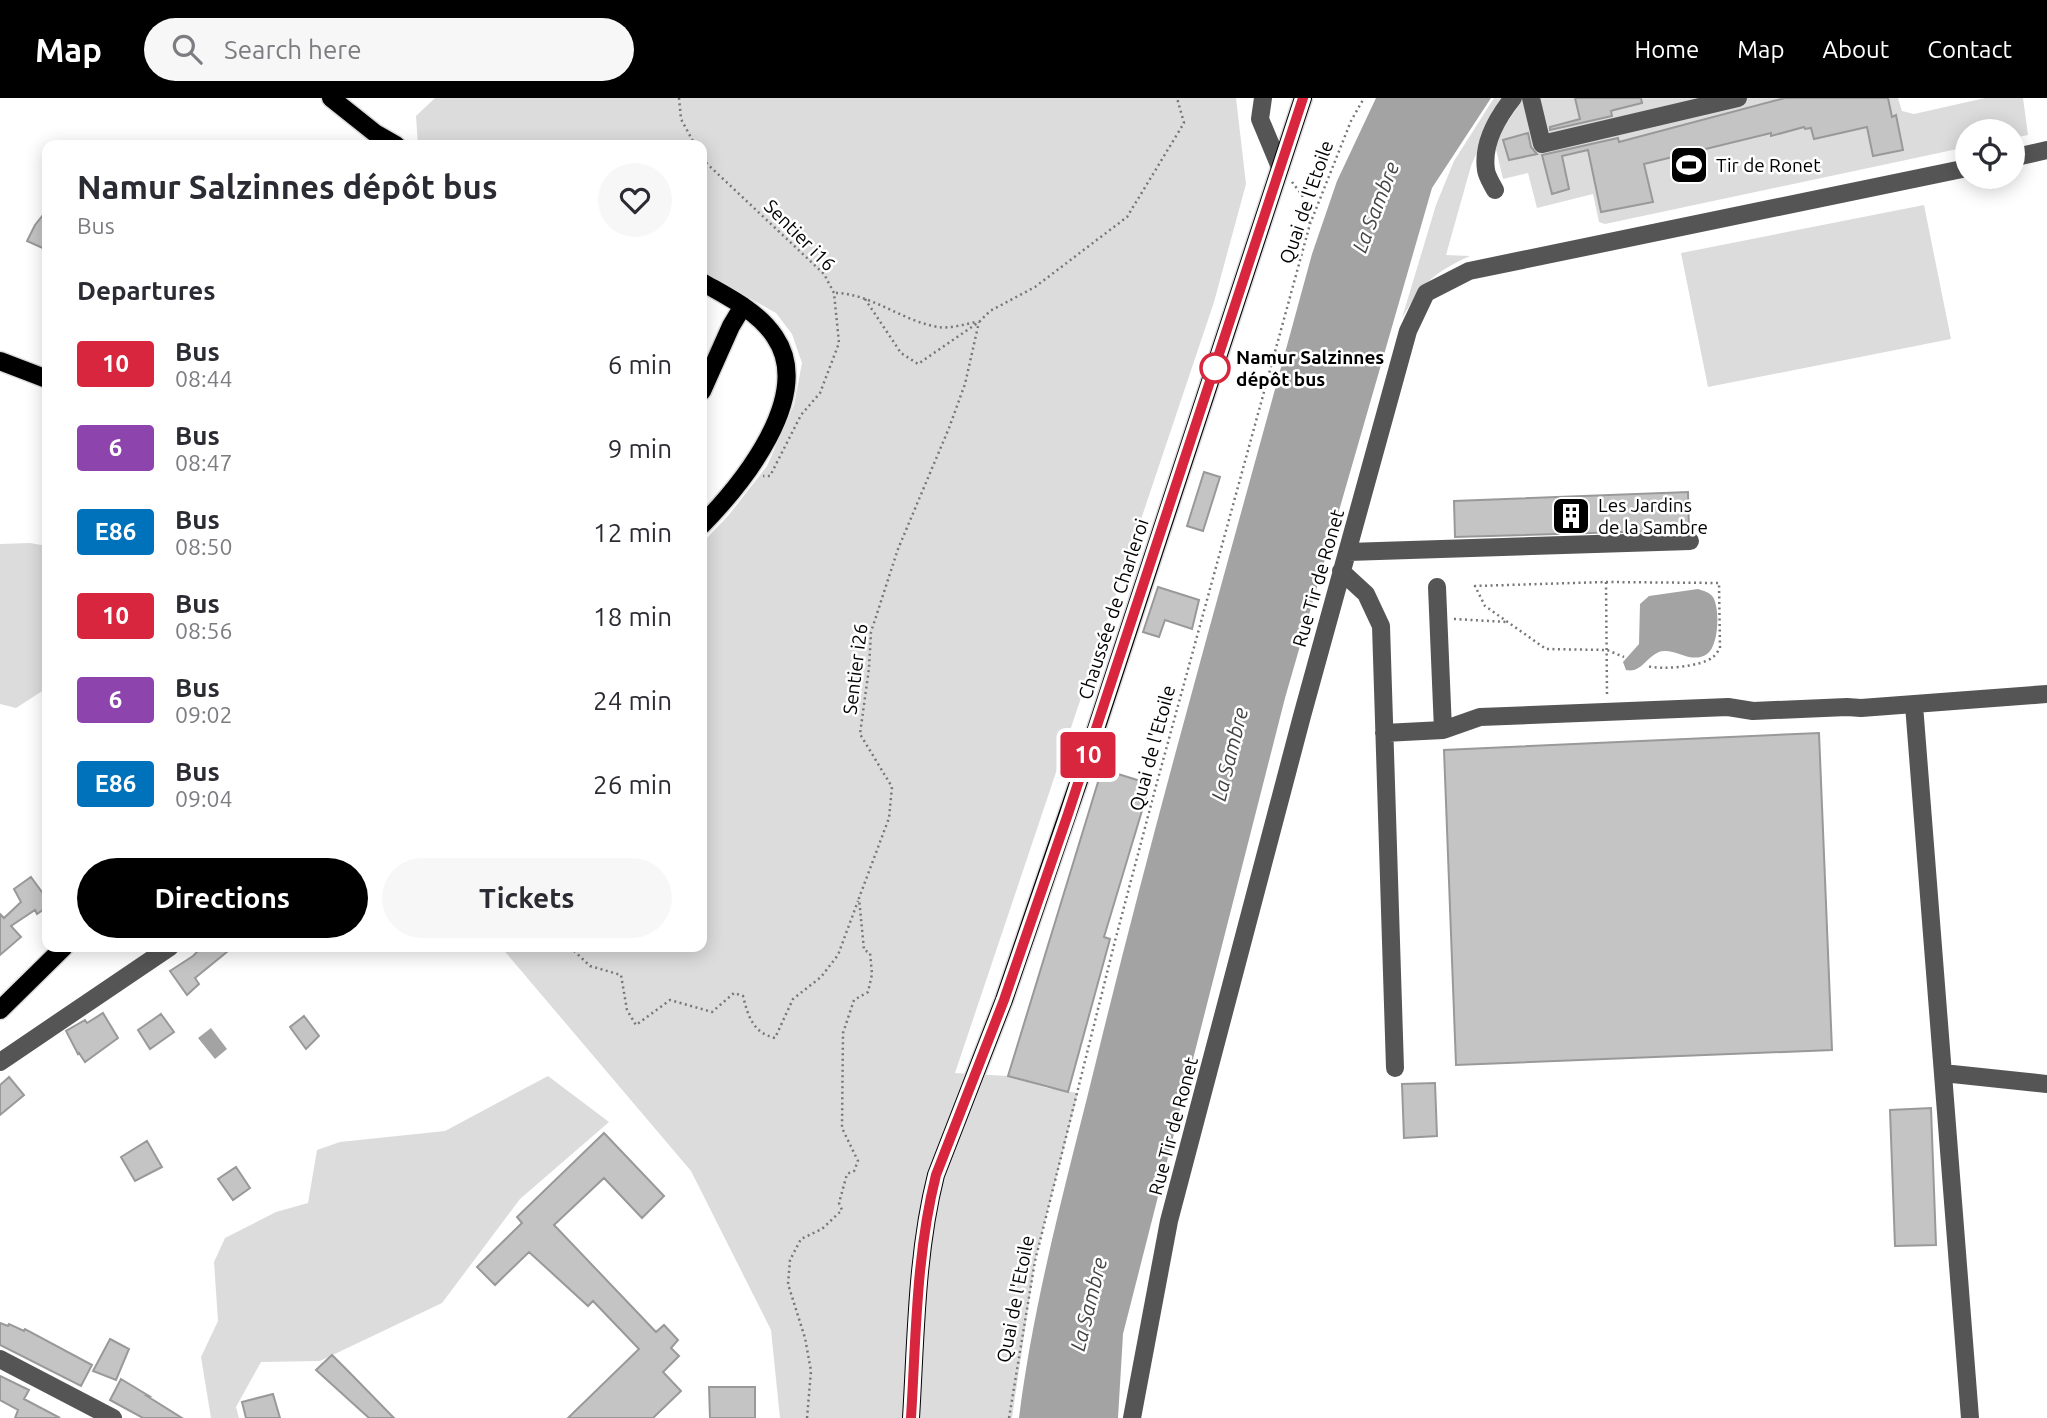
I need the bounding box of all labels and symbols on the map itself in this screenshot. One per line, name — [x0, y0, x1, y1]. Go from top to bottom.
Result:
street label: Quai de l'Etoile — [1275, 137, 1337, 267]
sports icon: Tir de Ronet — [1668, 144, 1710, 186]
place label: Tir de Ronet — [1716, 154, 1821, 176]
water label: La Sambre — [1347, 158, 1403, 256]
street label: Sentier i16 — [760, 195, 840, 275]
place label: Namur Salzinnes dépôt bus — [1236, 346, 1384, 390]
marker: Namur Salzinnes dépôt bus — [1200, 353, 1230, 383]
place label: Les Jardins de la Sambre — [1598, 494, 1708, 538]
building icon: Les Jardins de la Sambre — [1550, 495, 1592, 537]
street label: Rue Tir de Ronet — [1288, 506, 1348, 649]
street label: Chaussée de Charleroi — [1073, 516, 1153, 702]
street label: Sentier i26 — [839, 622, 871, 716]
street label: Quai de l'Etoile — [1125, 683, 1179, 813]
water label: La Sambre — [1206, 704, 1252, 803]
line badge: 10 — [1056, 732, 1120, 778]
street label: Rue Tir de Ronet — [1144, 1054, 1202, 1198]
street label: Quai de l'Etoile — [992, 1234, 1038, 1364]
water label: La Sambre — [1065, 1254, 1111, 1353]

